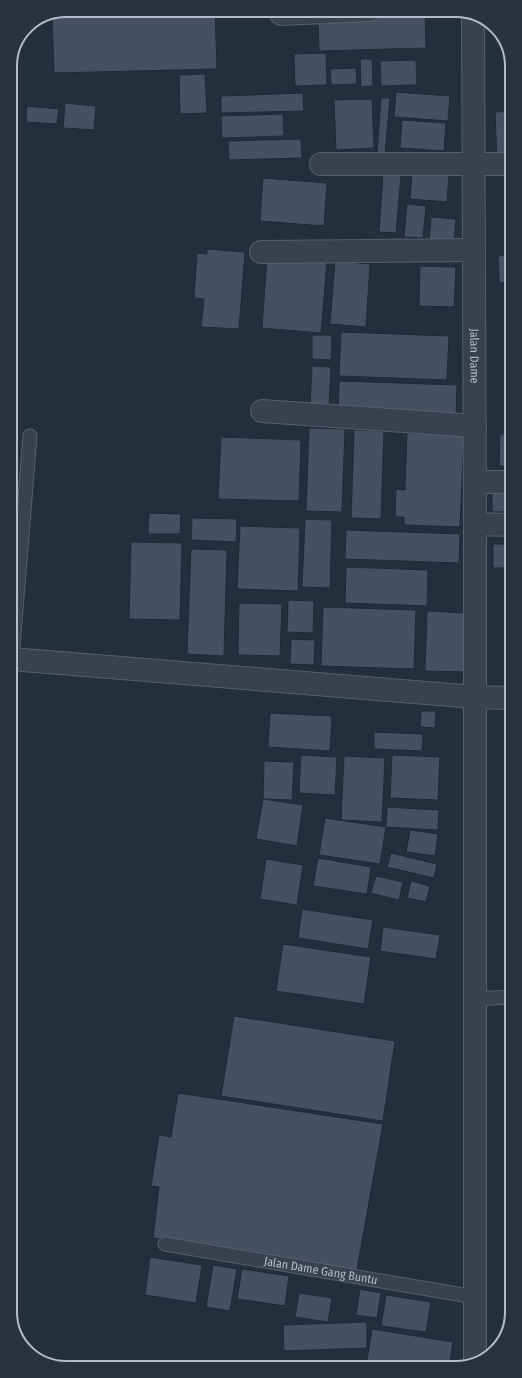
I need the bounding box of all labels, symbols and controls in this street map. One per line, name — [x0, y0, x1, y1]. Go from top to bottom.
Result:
street label: Jalan Dame — [467, 328, 481, 384]
street label: Jalan Dame Gang Buntu — [263, 1254, 379, 1287]

